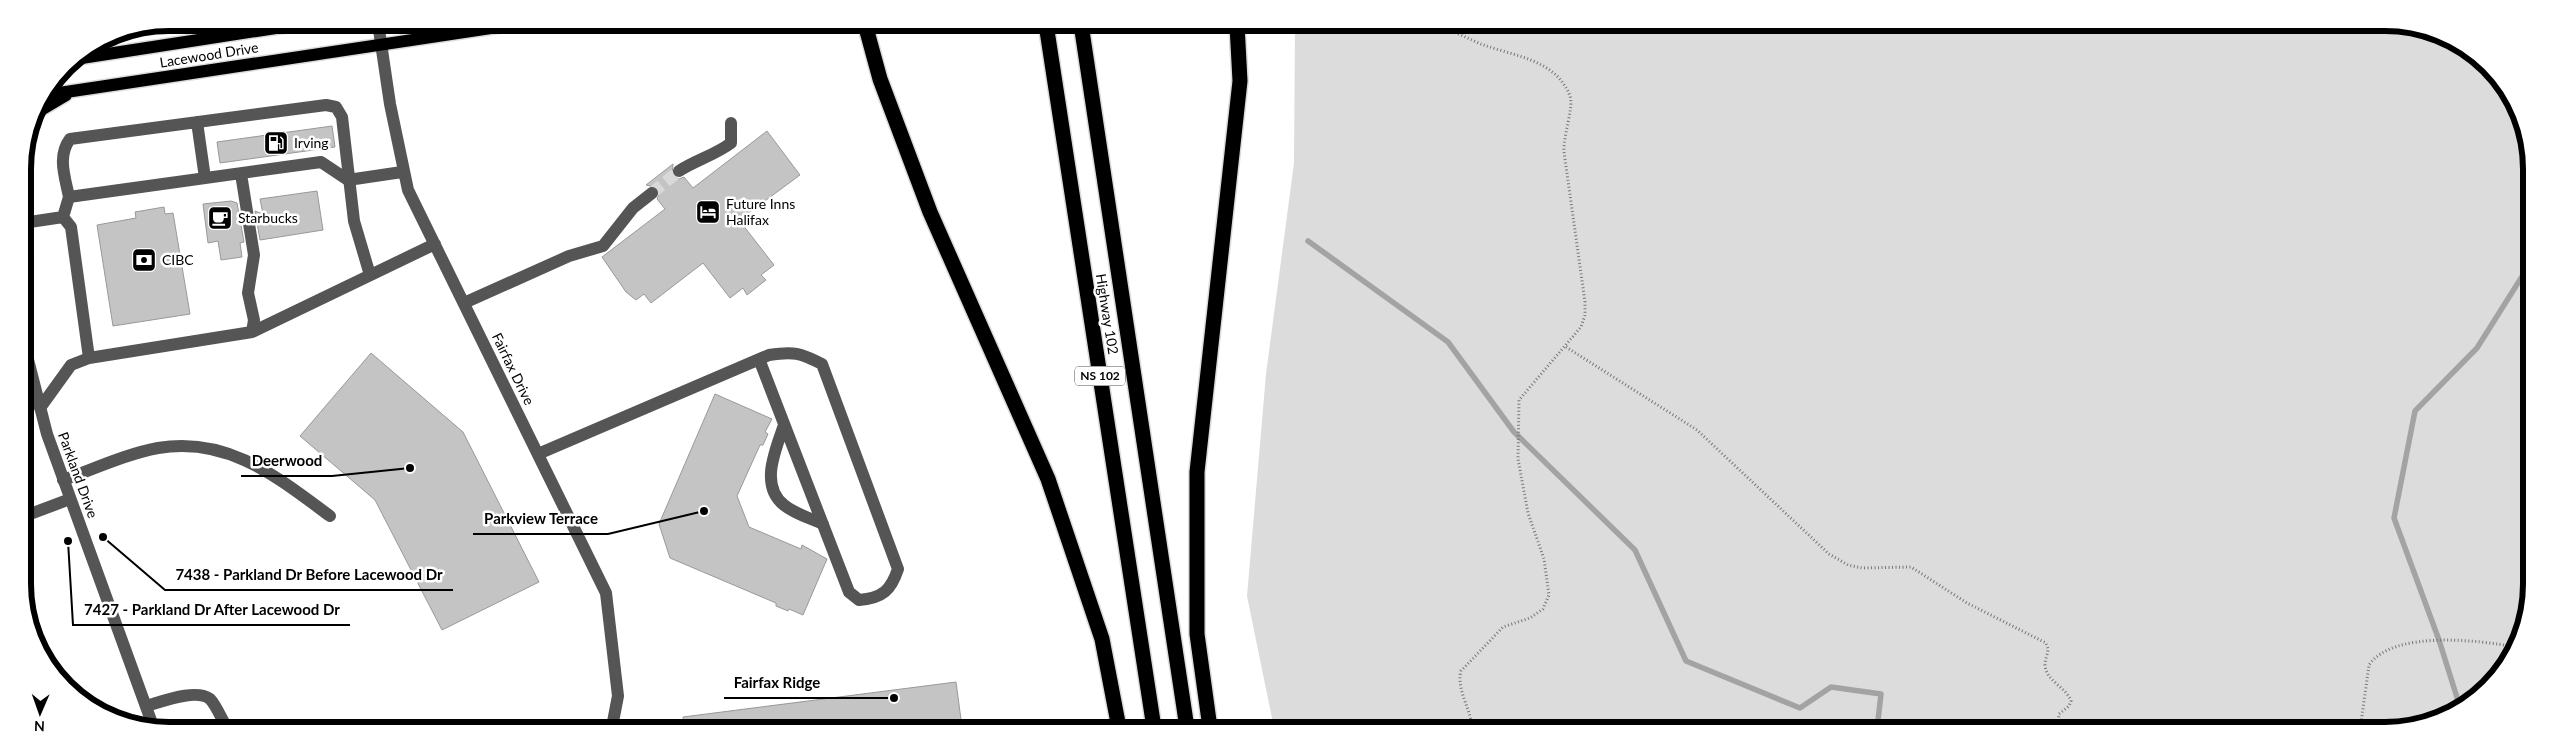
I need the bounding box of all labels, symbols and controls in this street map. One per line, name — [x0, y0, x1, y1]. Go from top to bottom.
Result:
street label: Lacewood Drive — [158, 38, 259, 71]
fuel station icon: Irving — [263, 130, 289, 156]
place label: Irving — [294, 134, 329, 151]
place label: Future Inns Halifax — [726, 195, 795, 228]
hotel icon: Future Inns Halifax — [695, 199, 721, 225]
cafe icon: Starbucks — [207, 205, 233, 231]
place label: Starbucks — [238, 209, 298, 226]
bank icon: CIBC — [131, 247, 157, 273]
place label: CIBC — [162, 251, 194, 268]
street label: Highway 102 — [1093, 272, 1122, 356]
street label: Fairfax Drive — [489, 330, 538, 408]
road number: NS 102 — [1075, 366, 1125, 386]
street label: Parkland Drive — [55, 430, 102, 520]
callout: Deerwood — [241, 446, 332, 476]
text: Deerwood — [252, 451, 322, 469]
callout: Parkview Terrace — [473, 504, 608, 534]
text: Parkview Terrace — [484, 509, 598, 527]
callout: 7438 - Parkland Dr Before Lacewood Dr — [165, 560, 453, 590]
text: 7438 - Parkland Dr Before Lacewood Dr — [175, 565, 443, 583]
callout: 7427 - Parkland Dr After Lacewood Dr — [73, 595, 350, 625]
text: 7427 - Parkland Dr After Lacewood Dr — [84, 600, 340, 618]
callout: Fairfax Ridge — [724, 668, 831, 698]
text: Fairfax Ridge — [734, 673, 820, 691]
north arrow — [15, 688, 65, 738]
text: N — [34, 718, 45, 735]

